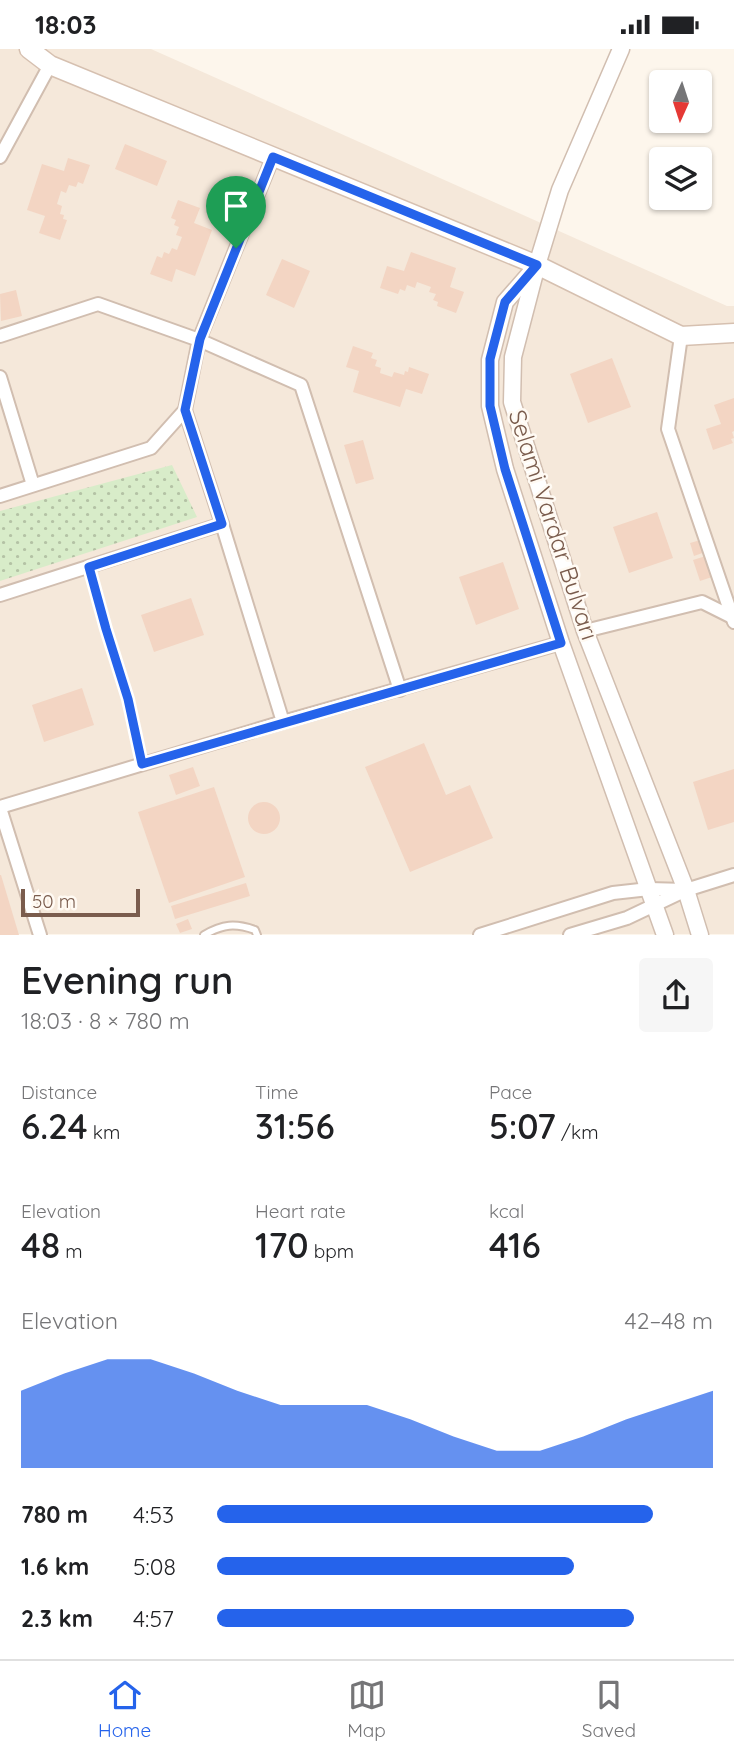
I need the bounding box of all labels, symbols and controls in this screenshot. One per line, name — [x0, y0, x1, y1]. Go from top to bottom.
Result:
text: 18:03 — [35, 8, 96, 41]
north arrow — [649, 70, 712, 133]
map controls — [649, 70, 712, 210]
button: layers — [649, 147, 712, 210]
pin — [206, 176, 266, 248]
icon: arrive — [217, 187, 255, 225]
street label: Selami Vardar Bulvarı — [503, 406, 605, 644]
scale bar — [21, 885, 140, 917]
text: 50 m — [32, 889, 76, 913]
text: Evening run — [21, 956, 234, 1004]
button: share — [639, 958, 713, 1032]
text: 18:03 · 8 × 780 m — [21, 1006, 190, 1035]
text: Distance — [21, 1080, 97, 1104]
text: Time — [255, 1080, 299, 1104]
text: Pace — [489, 1080, 532, 1104]
text: 6.24 — [21, 1104, 88, 1148]
text: 31:56 — [255, 1104, 335, 1148]
text: 5:07 — [489, 1104, 556, 1148]
text: km — [88, 1120, 120, 1144]
text: /km — [556, 1120, 598, 1144]
text: Elevation — [21, 1199, 101, 1223]
text: Heart rate — [255, 1199, 346, 1223]
text: kcal — [489, 1199, 524, 1223]
text: 48 — [21, 1223, 60, 1267]
text: 170 — [255, 1223, 308, 1267]
text: 416 — [489, 1223, 541, 1267]
text: m — [60, 1239, 82, 1263]
text: bpm — [308, 1239, 354, 1263]
text: Elevation — [21, 1306, 118, 1335]
text: 42–48 m — [625, 1306, 713, 1335]
text: 780 m — [21, 1500, 88, 1529]
text: 4:53 — [133, 1500, 174, 1529]
text: 1.6 km — [21, 1552, 89, 1581]
text: 5:08 — [133, 1552, 176, 1581]
text: 2.3 km — [21, 1604, 93, 1633]
text: 4:57 — [133, 1604, 174, 1633]
tab: Home — [98, 1676, 151, 1742]
tab: Map — [347, 1676, 386, 1742]
tab: Saved — [582, 1676, 636, 1742]

